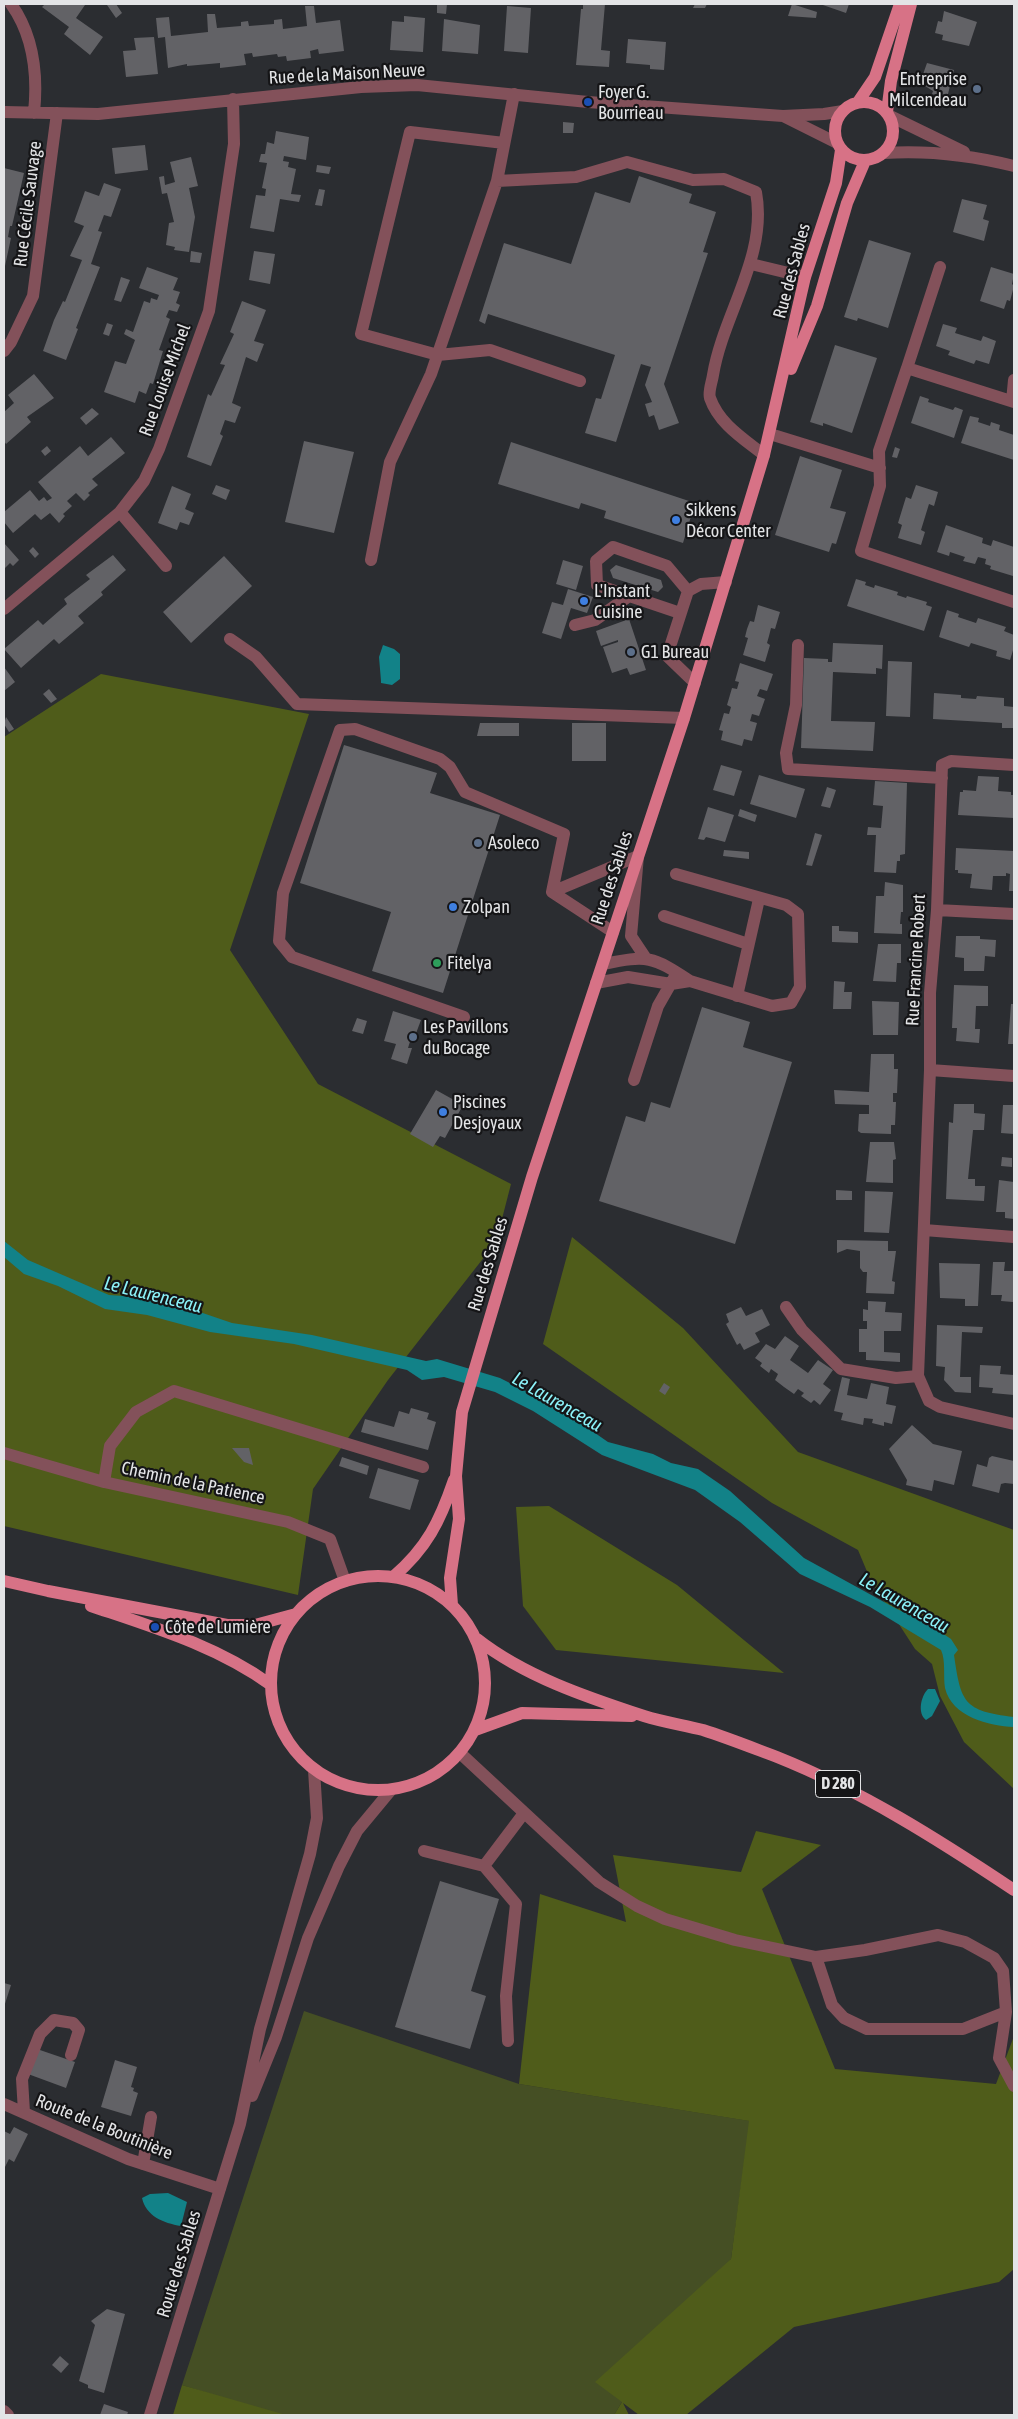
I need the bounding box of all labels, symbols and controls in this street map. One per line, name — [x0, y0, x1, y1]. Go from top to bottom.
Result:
street label: Rue de la Maison Neuve — [268, 59, 426, 89]
place label: Entreprise Milcendeau — [889, 68, 967, 110]
place label: Foyer G. Bourrieau — [598, 81, 664, 124]
marker: Entreprise Milcendeau — [971, 83, 983, 95]
marker: Foyer G. Bourrieau — [582, 96, 594, 108]
street label: Rue Cécile Sauvage — [10, 140, 46, 268]
street label: Rue des Sables — [769, 221, 815, 321]
street label: Rue Louise Michel — [135, 321, 195, 439]
place label: Sikkens Décor Center — [686, 499, 771, 542]
marker: Sikkens Décor Center — [670, 514, 682, 526]
place label: L'Instant Cuisine — [594, 580, 650, 622]
marker: L'Instant Cuisine — [578, 595, 590, 607]
place label: G1 Bureau — [641, 641, 709, 663]
marker: G1 Bureau — [625, 646, 637, 658]
street label: Rue des Sables — [587, 828, 637, 928]
place label: Asoleco — [488, 832, 539, 854]
marker: Asoleco — [472, 837, 484, 849]
street label: Rue Francine Robert — [902, 894, 930, 1026]
place label: Zolpan — [463, 896, 510, 918]
marker: Zolpan — [447, 901, 459, 913]
place label: Fitelya — [447, 952, 492, 974]
marker: Fitelya — [431, 957, 443, 969]
place label: Les Pavillons du Bocage — [423, 1016, 508, 1058]
marker: Les Pavillons du Bocage — [407, 1031, 419, 1043]
place label: Piscines Desjoyaux — [453, 1091, 522, 1134]
marker: Piscines Desjoyaux — [437, 1106, 449, 1118]
street label: Rue des Sables — [463, 1214, 513, 1314]
water label: Le Laurenceau — [102, 1272, 204, 1318]
water label: Le Laurenceau — [508, 1367, 606, 1437]
street label: Chemin de la Patience — [119, 1457, 267, 1509]
water label: Le Laurenceau — [855, 1568, 953, 1638]
place label: Côte de Lumière — [165, 1616, 271, 1638]
marker: Côte de Lumière — [149, 1621, 161, 1633]
road number: D 280 — [816, 1770, 860, 1798]
street label: Route de la Boutinière — [32, 2090, 176, 2164]
street label: Route des Sables — [152, 2208, 206, 2320]

